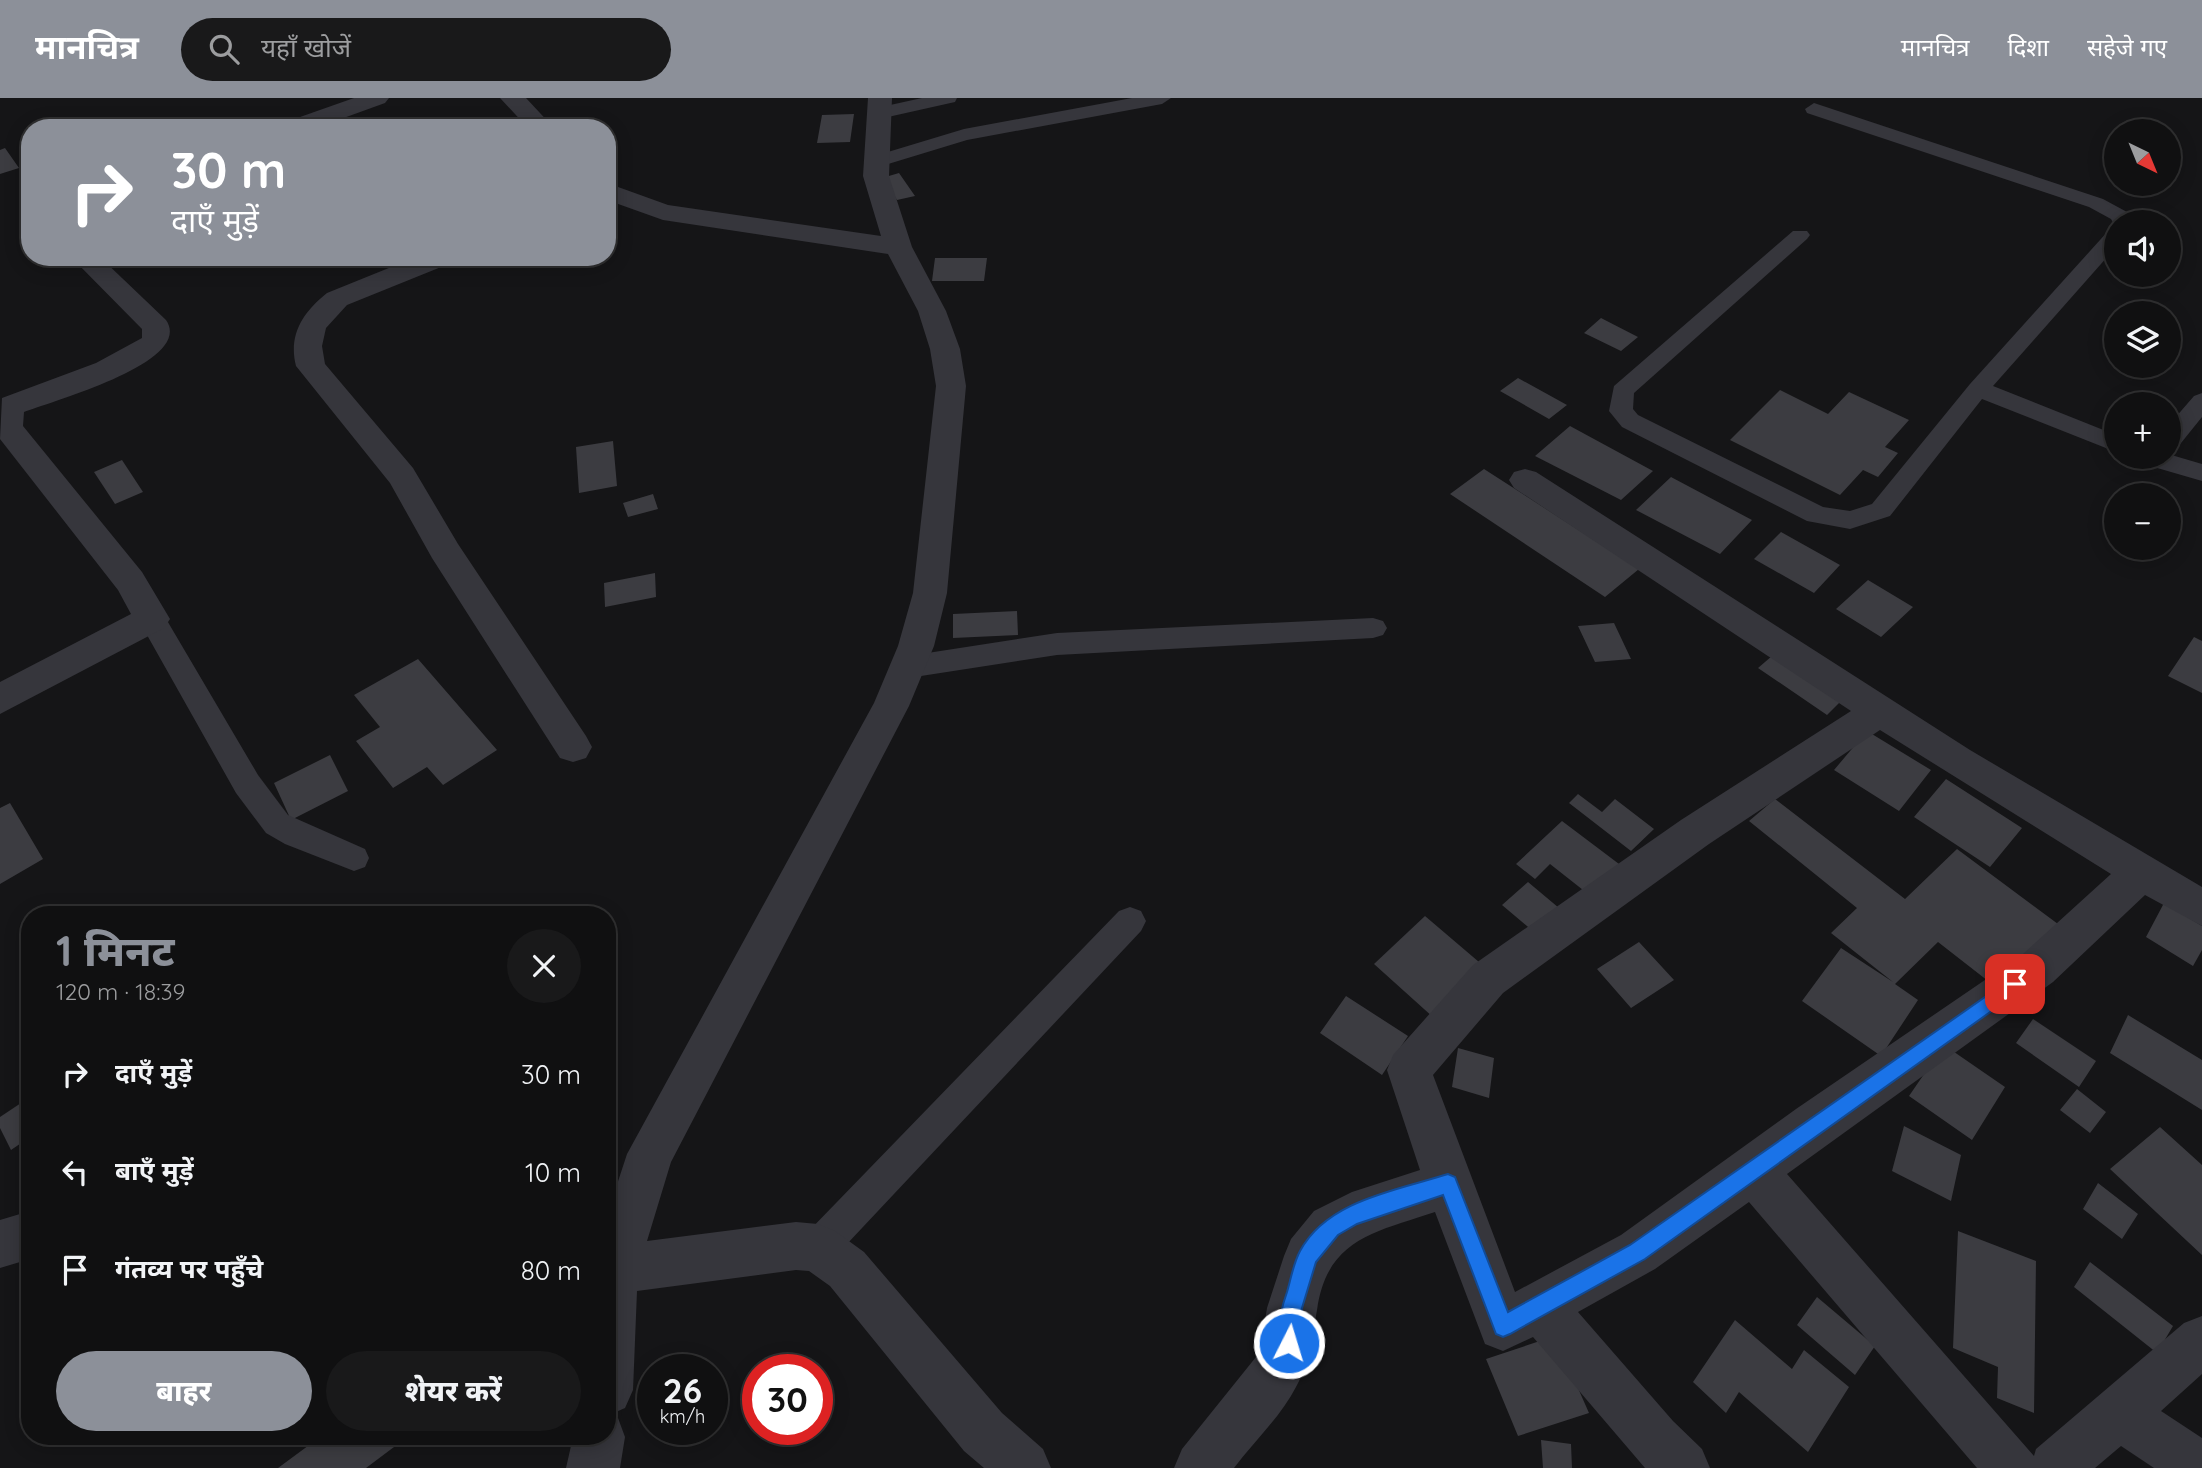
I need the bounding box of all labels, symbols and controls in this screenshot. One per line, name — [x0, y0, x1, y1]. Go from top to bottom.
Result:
search box — [181, 18, 671, 81]
text: मानचित्र — [35, 26, 139, 67]
icon: search — [205, 30, 243, 68]
text: यहाँ खोजें — [261, 31, 351, 64]
text: मानचित्र — [1901, 32, 1969, 62]
text: दिशा — [2007, 32, 2049, 62]
text: सहेजे गए — [2087, 32, 2167, 62]
north arrow — [2104, 119, 2180, 196]
map controls — [2104, 119, 2181, 560]
text: 30 m — [171, 139, 286, 200]
icon: right — [56, 147, 147, 238]
text: दाएँ मुड़ें — [171, 200, 259, 240]
button: sound — [2104, 210, 2181, 287]
button: layers — [2104, 301, 2181, 378]
button: + — [2104, 392, 2181, 469]
button: − — [2104, 483, 2181, 560]
text: 1 मिनट — [56, 924, 175, 977]
button: close — [507, 929, 581, 1003]
pin — [1985, 954, 2045, 1014]
icon: arrive — [1996, 965, 2034, 1003]
text: 120 m · 18:39 — [56, 977, 185, 1006]
icon: right — [56, 1055, 94, 1093]
text: दाएँ मुड़ें — [115, 1056, 192, 1089]
text: 30 m — [521, 1058, 581, 1091]
icon: left — [56, 1153, 94, 1191]
text: बाएँ मुड़ें — [115, 1154, 194, 1187]
text: 10 m — [525, 1156, 581, 1189]
icon: arrive — [56, 1251, 94, 1289]
text: गंतव्य पर पहुँचे — [115, 1252, 263, 1285]
text: 80 m — [521, 1254, 581, 1287]
position arrow — [1252, 1306, 1326, 1380]
button: बाहर — [56, 1351, 312, 1431]
button: शेयर करें — [326, 1351, 581, 1431]
speed limit sign: 30 — [742, 1354, 833, 1445]
text: 26 — [663, 1368, 702, 1412]
text: km/h — [660, 1405, 705, 1428]

